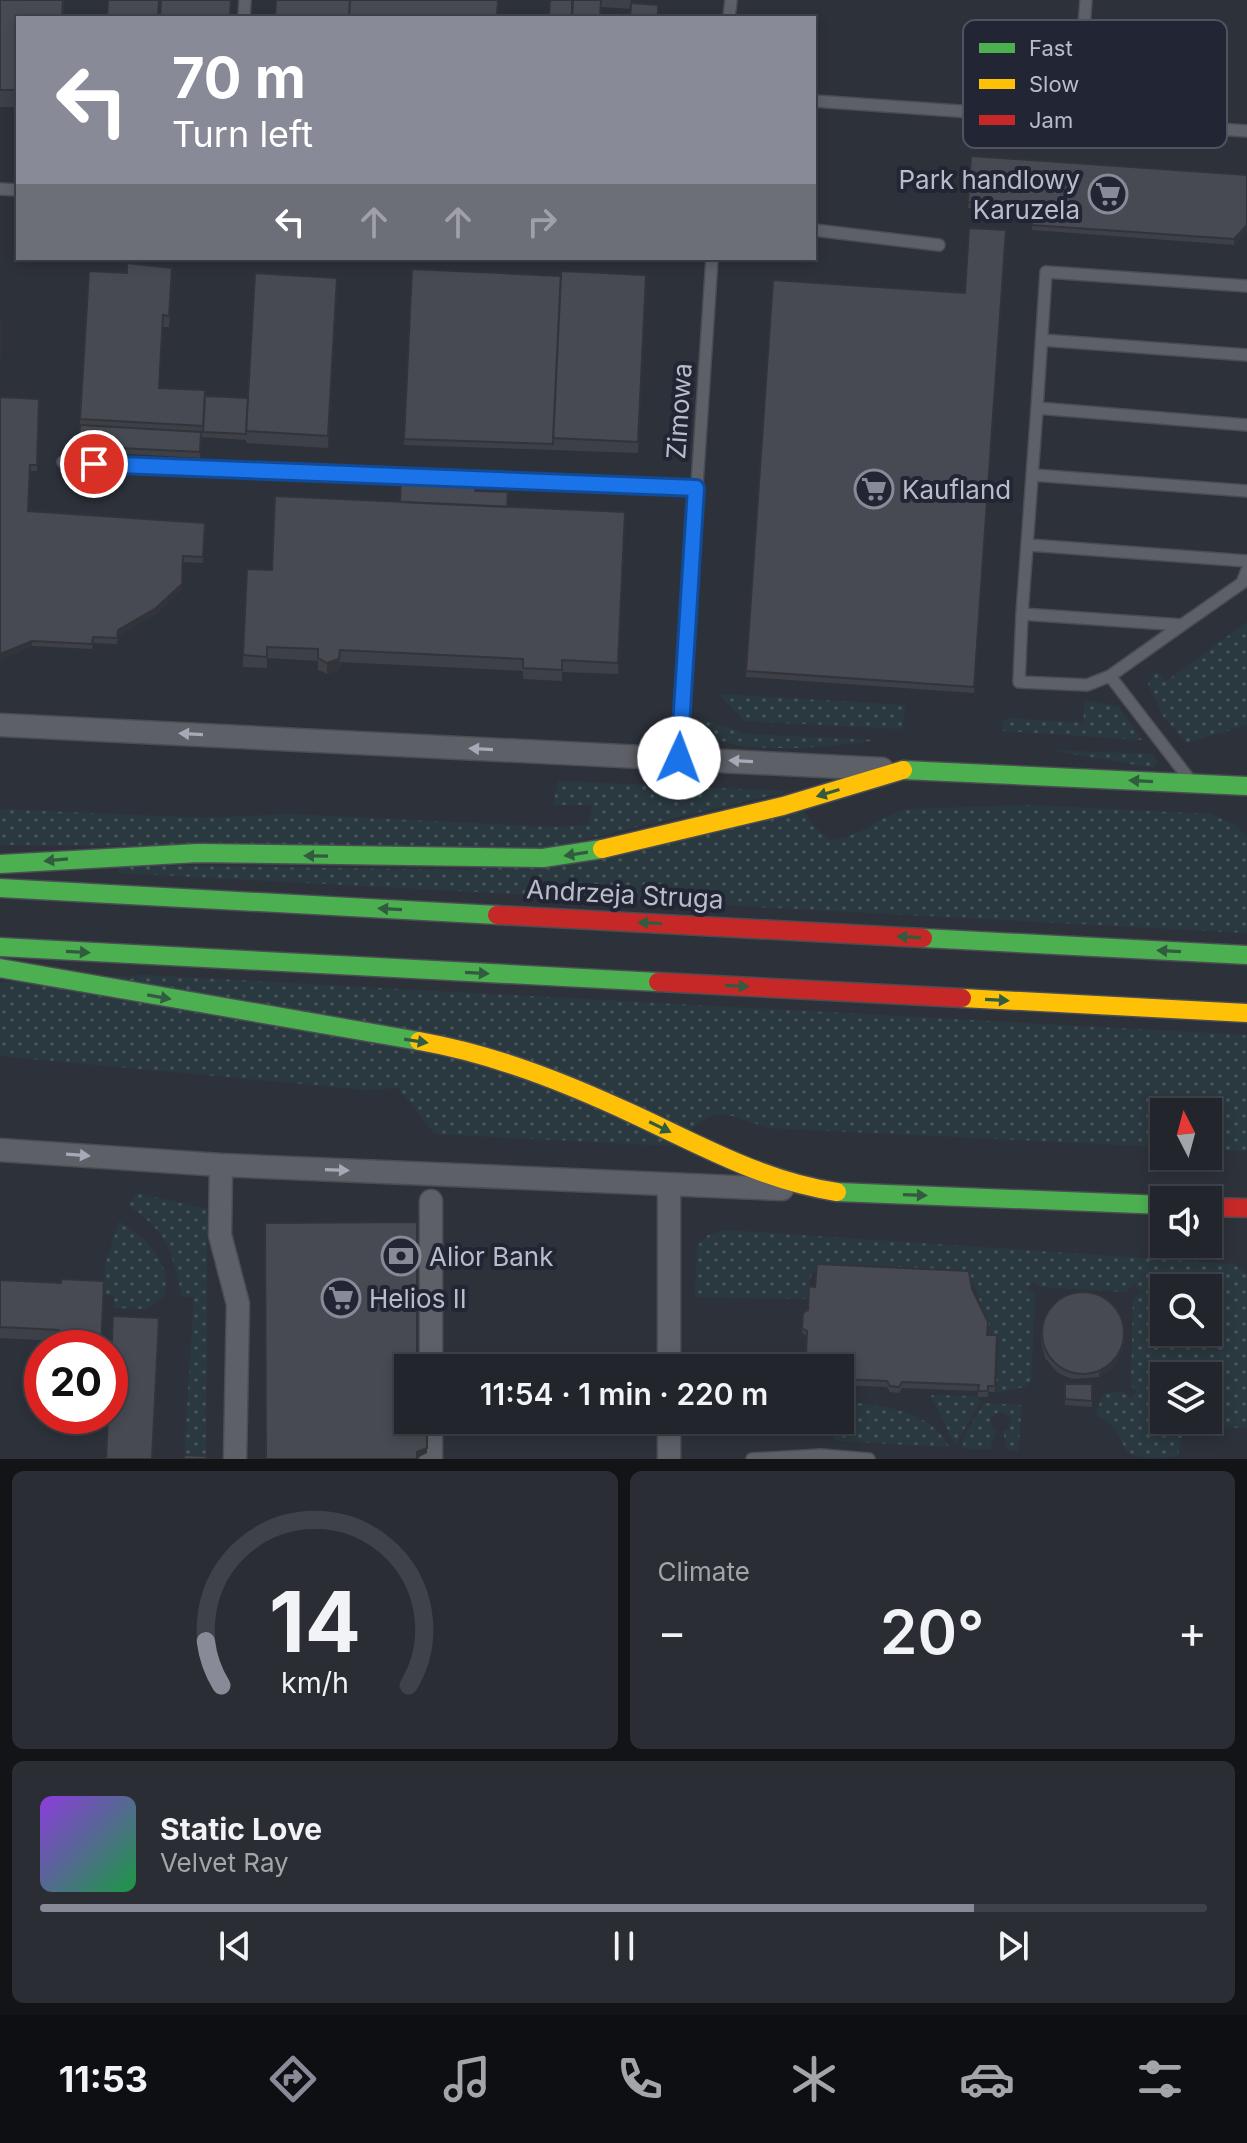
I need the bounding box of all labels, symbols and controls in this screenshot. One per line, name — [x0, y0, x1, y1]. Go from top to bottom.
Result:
legend — [963, 20, 1227, 148]
text: Fast — [1029, 35, 1073, 61]
text: 70 m — [172, 44, 306, 112]
icon: left — [40, 48, 144, 152]
text: Slow — [1029, 71, 1079, 97]
text: Jam — [1029, 107, 1073, 133]
text: Turn left — [172, 112, 313, 156]
place label: Park handlowy Karuzela — [898, 164, 1080, 225]
supermarket icon: Park handlowy Karuzela — [1087, 173, 1129, 215]
icon: left — [268, 200, 312, 244]
icon: ahead — [352, 200, 396, 244]
icon: ahead — [436, 200, 480, 244]
icon: right — [520, 200, 564, 244]
street label: Zimowa — [660, 362, 698, 460]
pin — [60, 430, 128, 498]
icon: arrive — [72, 442, 116, 486]
supermarket icon: Kaufland — [853, 468, 895, 510]
place label: Kaufland — [902, 474, 1011, 505]
position arrow — [637, 716, 721, 800]
one-way arrow — [178, 728, 203, 741]
one-way arrow — [468, 743, 493, 756]
one-way arrow — [728, 755, 753, 768]
one-way arrow — [1128, 774, 1153, 787]
one-way arrow — [816, 788, 840, 800]
one-way arrow — [563, 848, 588, 860]
one-way arrow — [303, 849, 328, 862]
one-way arrow — [43, 854, 68, 867]
street label: Andrzeja Struga — [526, 873, 724, 915]
one-way arrow — [377, 903, 402, 916]
one-way arrow — [637, 917, 662, 930]
one-way arrow — [896, 930, 921, 943]
one-way arrow — [1156, 944, 1181, 957]
one-way arrow — [66, 945, 91, 958]
one-way arrow — [465, 966, 490, 979]
one-way arrow — [725, 980, 750, 993]
one-way arrow — [147, 991, 172, 1003]
one-way arrow — [985, 994, 1010, 1007]
one-way arrow — [404, 1035, 429, 1047]
north arrow — [1150, 1098, 1222, 1170]
map controls — [1150, 1098, 1222, 1434]
one-way arrow — [648, 1120, 671, 1134]
one-way arrow — [66, 1149, 91, 1162]
one-way arrow — [325, 1164, 350, 1177]
button: sound — [1150, 1186, 1222, 1258]
one-way arrow — [903, 1188, 928, 1201]
bank icon: Alior Bank — [380, 1235, 422, 1277]
place label: Alior Bank — [429, 1241, 553, 1272]
button: search — [1150, 1274, 1222, 1346]
supermarket icon: Helios II — [320, 1277, 362, 1319]
place label: Helios II — [369, 1283, 467, 1314]
speed limit sign: 20 — [24, 1330, 128, 1434]
button: layers — [1150, 1362, 1222, 1434]
text: 11:54 · 1 min · 220 m — [480, 1376, 768, 1412]
text: Climate — [658, 1556, 750, 1587]
text: 14 — [269, 1571, 361, 1672]
text: 20° — [880, 1596, 984, 1668]
text: − — [658, 1605, 687, 1659]
text: + — [1178, 1605, 1207, 1659]
text: km/h — [281, 1665, 349, 1700]
text: Static Love — [160, 1811, 322, 1847]
text: Velvet Ray — [160, 1847, 289, 1878]
icon: previous — [213, 1924, 257, 1968]
icon: pause — [602, 1924, 646, 1968]
icon: next — [991, 1924, 1035, 1968]
icon: directions — [265, 2051, 321, 2107]
icon: music — [439, 2051, 495, 2107]
icon: phone — [612, 2051, 668, 2107]
icon: climate — [786, 2051, 842, 2107]
icon: car — [959, 2051, 1015, 2107]
icon: filters — [1132, 2051, 1188, 2107]
text: 11:53 — [59, 2057, 148, 2101]

